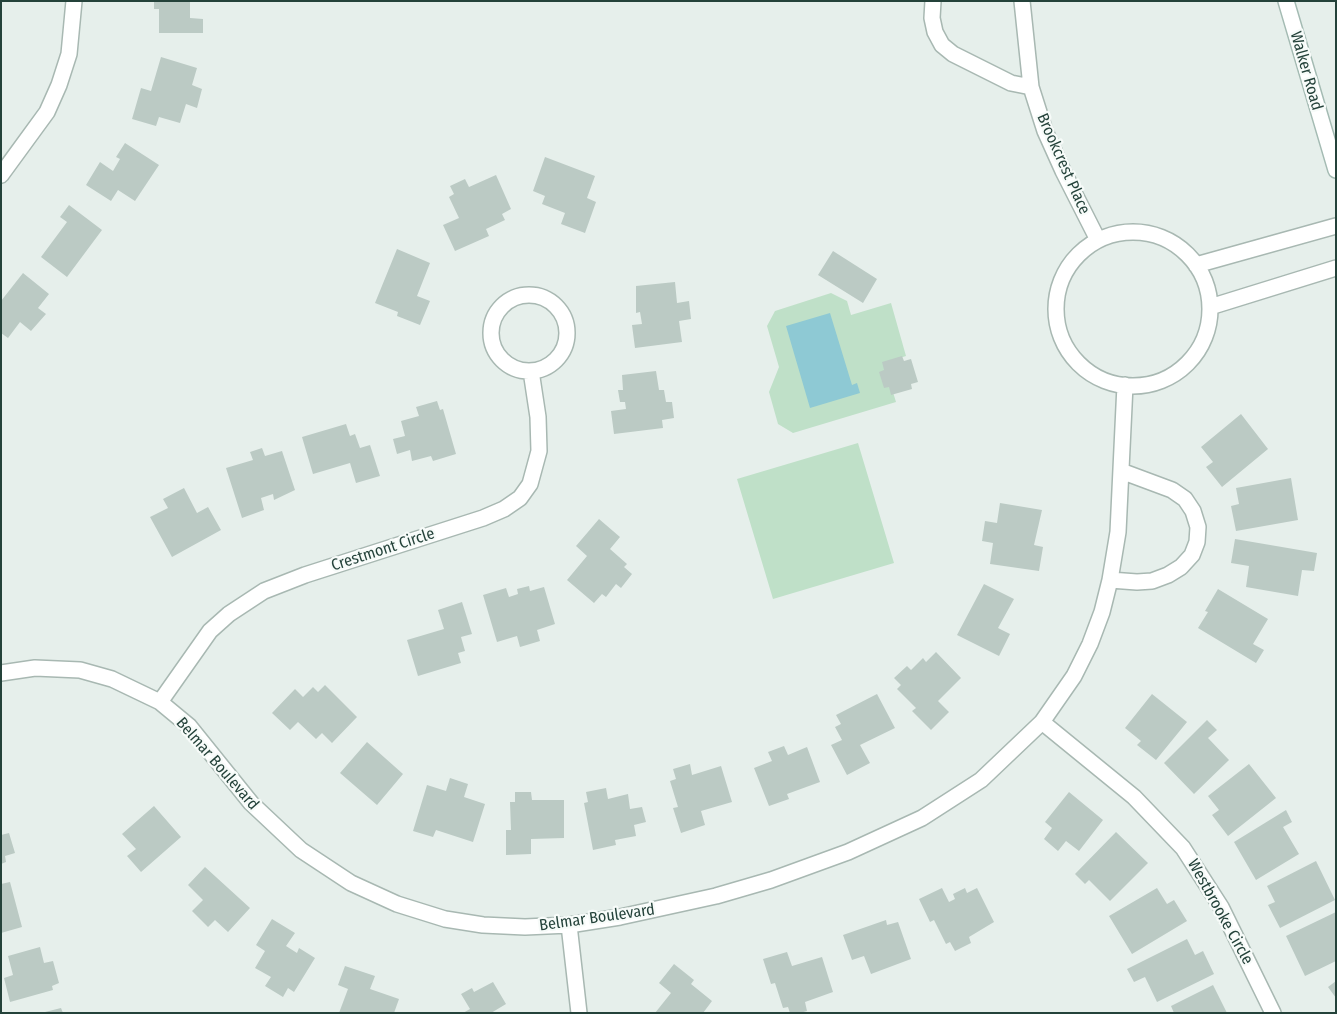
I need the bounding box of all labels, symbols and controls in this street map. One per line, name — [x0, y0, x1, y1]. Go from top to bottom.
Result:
street label: Walker Road — [1286, 29, 1326, 113]
street label: Brookcrest Place — [1032, 111, 1094, 217]
street label: Crestmont Circle — [329, 524, 437, 576]
street label: Belmar Boulevard — [172, 714, 262, 814]
street label: Westbrooke Circle — [1183, 856, 1257, 968]
street label: Belmar Boulevard — [538, 900, 656, 936]

